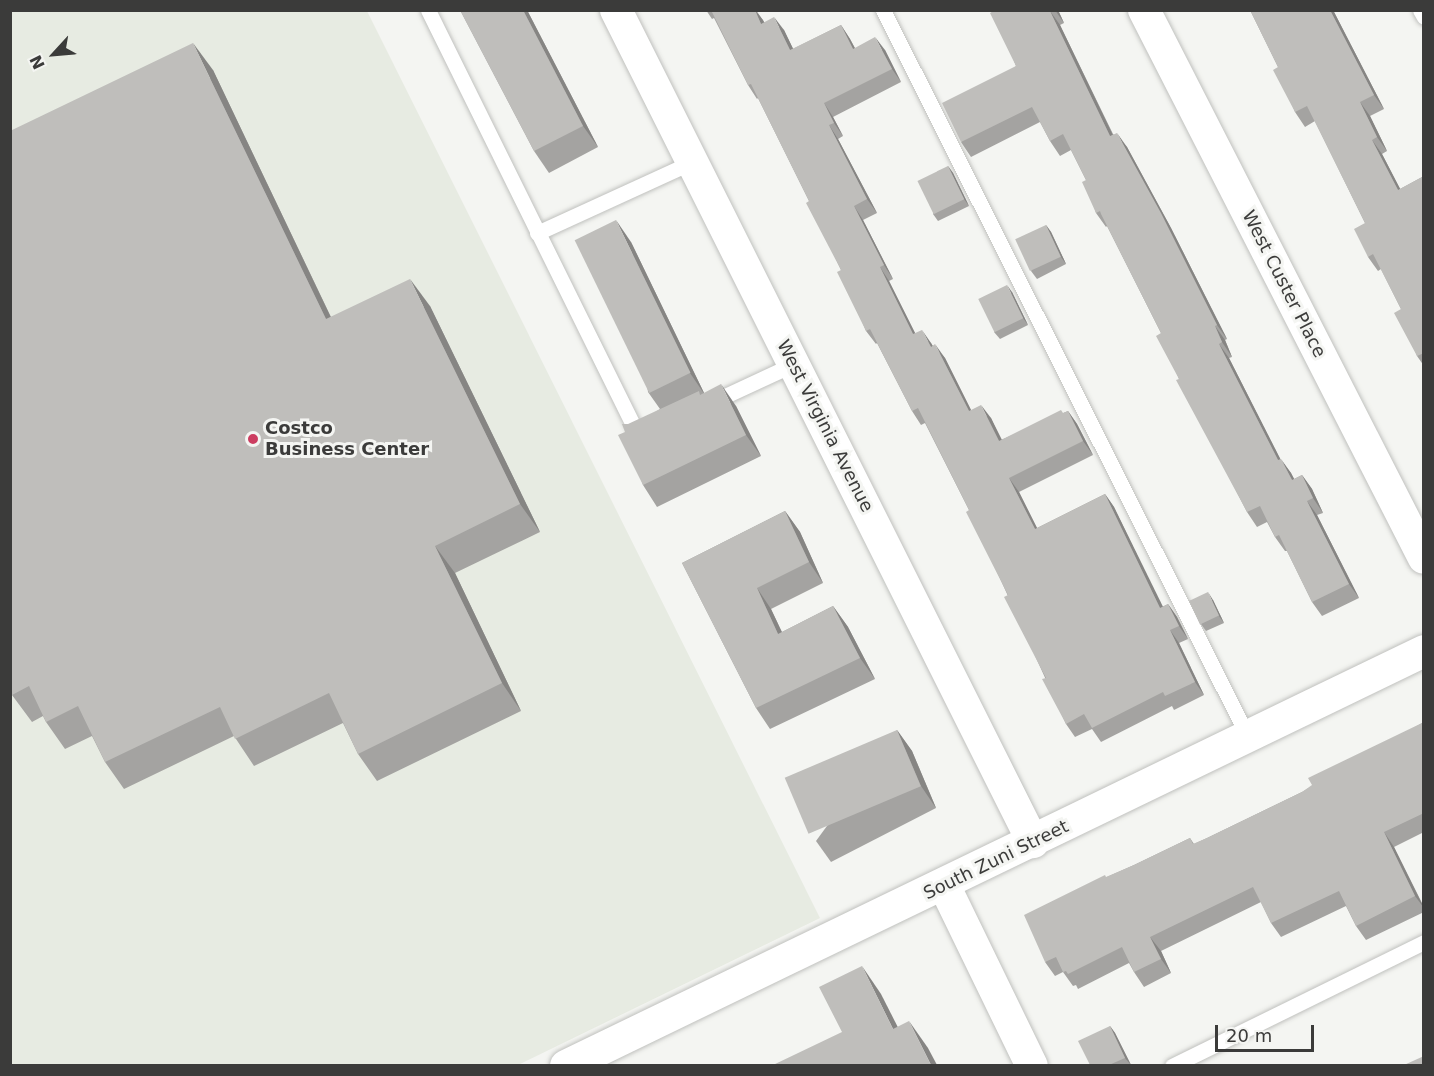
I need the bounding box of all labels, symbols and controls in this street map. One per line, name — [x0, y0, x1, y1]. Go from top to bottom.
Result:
north arrow — [24, 24, 84, 84]
text: N — [26, 52, 49, 72]
street label: West Custer Place — [1238, 207, 1330, 361]
street label: West Virginia Avenue — [772, 336, 878, 516]
place label: Costco Business Center — [265, 418, 429, 460]
marker: Costco Business Center — [246, 432, 260, 446]
street label: South Zuni Street — [920, 816, 1072, 904]
scale bar — [1218, 1013, 1317, 1051]
text: 20 m — [1226, 1025, 1272, 1046]

